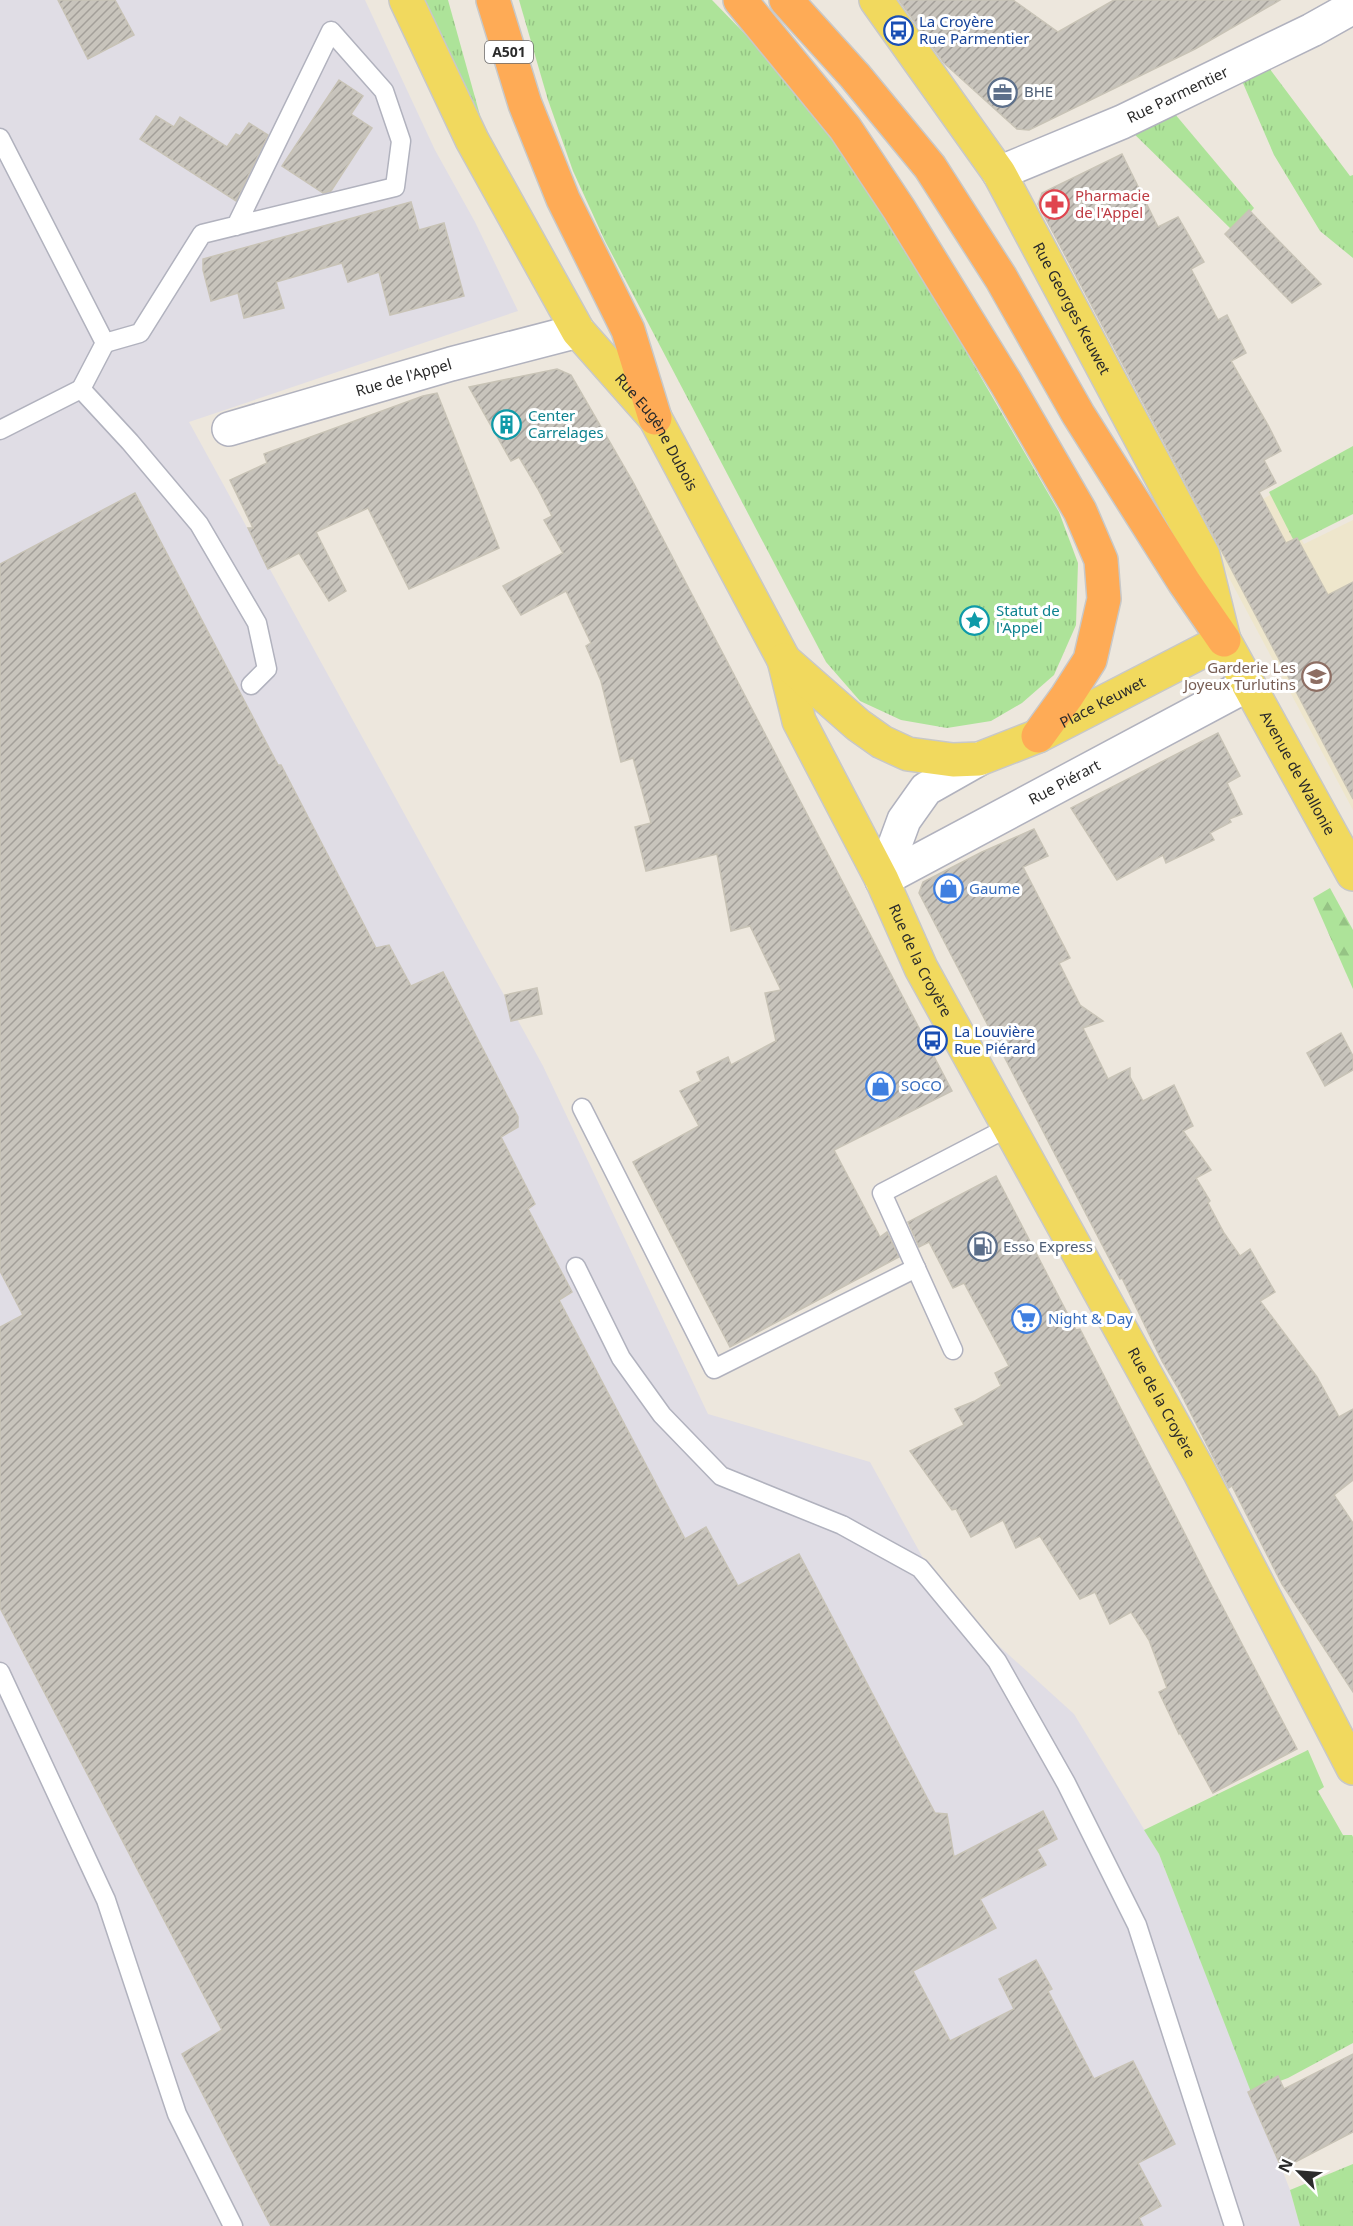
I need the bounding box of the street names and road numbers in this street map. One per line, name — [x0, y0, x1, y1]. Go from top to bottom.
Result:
road number: A501 — [485, 41, 533, 63]
street label: Rue Parmentier — [1123, 61, 1231, 127]
street label: Rue Georges Keuwet — [1029, 239, 1116, 378]
street label: Rue de l'Appel — [353, 353, 454, 400]
street label: Rue Eugène Dubois — [611, 369, 703, 494]
street label: Place Keuwet — [1056, 671, 1149, 732]
street label: Avenue de Wallonie — [1256, 707, 1341, 838]
street label: Rue Piérart — [1025, 754, 1104, 809]
street label: Rue de la Croyère — [885, 901, 957, 1020]
street label: Rue de la Croyère — [1124, 1344, 1201, 1461]

